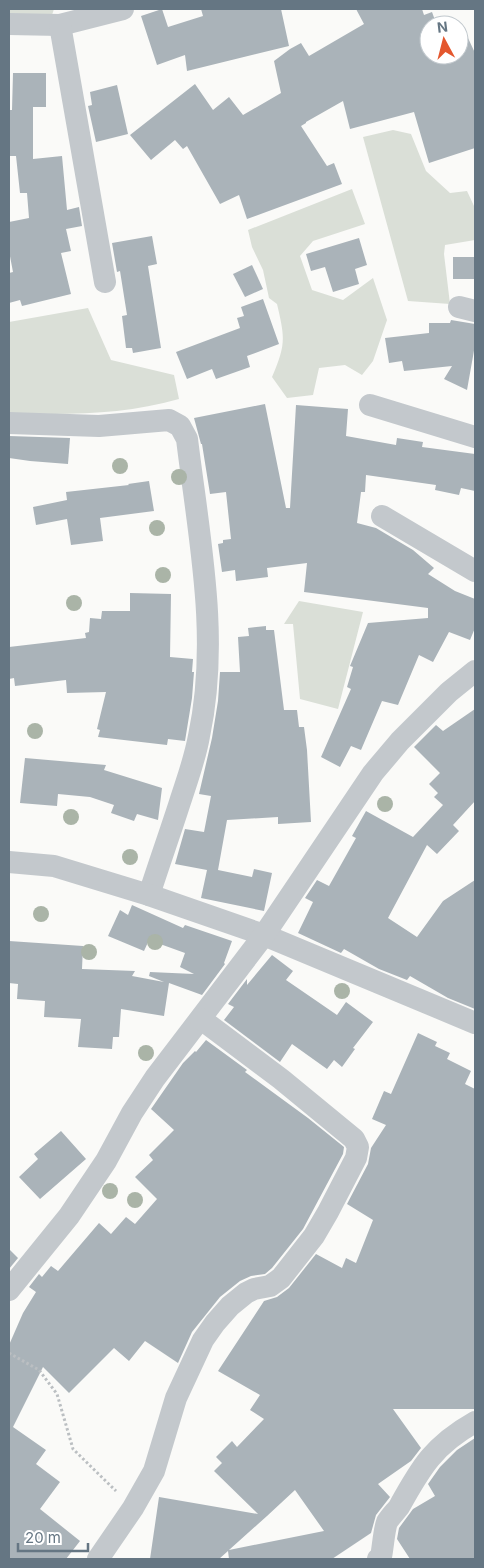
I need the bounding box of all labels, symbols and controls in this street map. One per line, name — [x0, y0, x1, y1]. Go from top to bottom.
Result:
north arrow — [419, 15, 469, 65]
text: N — [436, 18, 449, 36]
scale bar — [18, 1520, 88, 1552]
text: 20 m — [25, 1528, 61, 1547]

